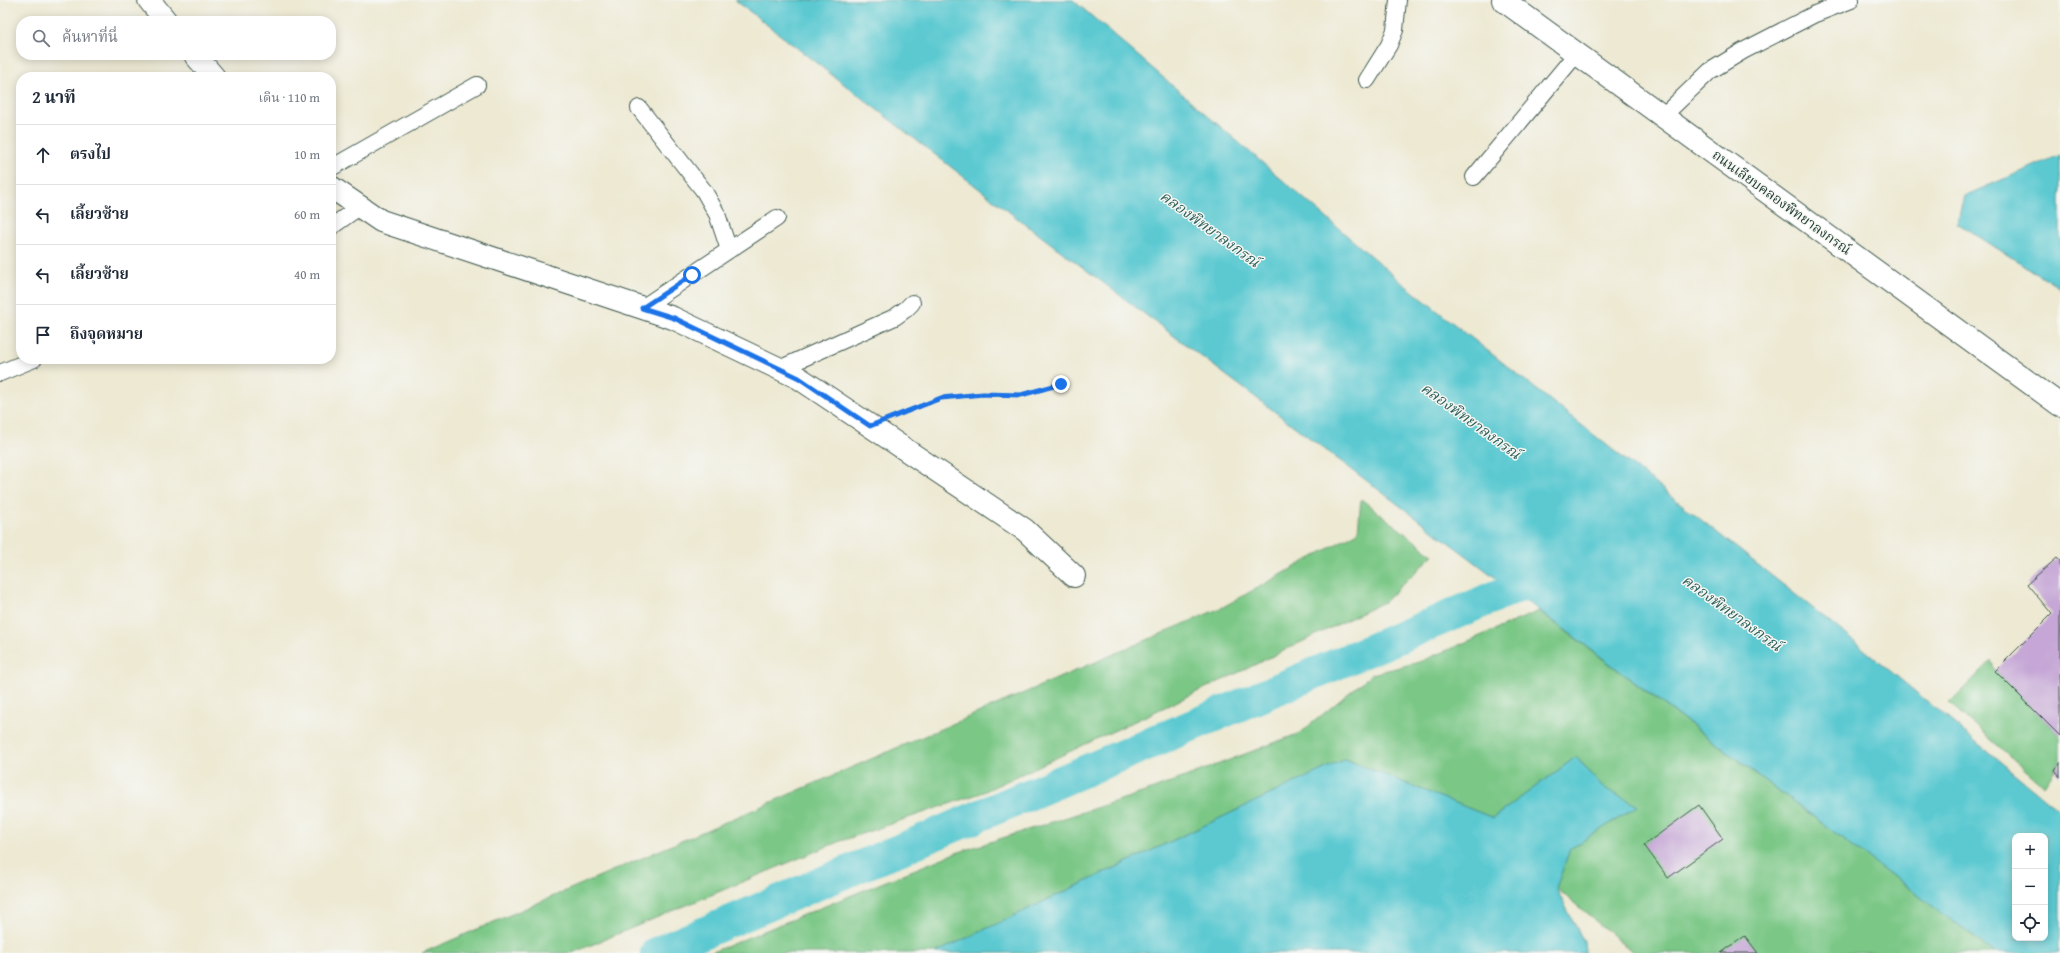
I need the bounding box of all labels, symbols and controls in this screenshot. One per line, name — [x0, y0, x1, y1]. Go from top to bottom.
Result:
search box — [16, 16, 336, 60]
text: ค้นหาที่นี่ — [62, 26, 118, 47]
icon: search — [30, 27, 52, 49]
text: 2 นาที — [32, 84, 76, 109]
text: เดิน · 110 m — [259, 88, 320, 107]
text: ตรงไป — [70, 143, 111, 164]
icon: ahead — [32, 144, 54, 166]
text: 10 m — [294, 145, 320, 164]
street label: ถนนเลียบคลองพิทยาลงกรณ์ — [1708, 145, 1856, 260]
water label: คลองพิทยาลงกรณ์ — [1156, 185, 1266, 273]
text: เลี้ยวซ้าย — [70, 203, 129, 224]
icon: left — [32, 204, 54, 226]
text: 60 m — [294, 205, 320, 224]
text: เลี้ยวซ้าย — [70, 263, 129, 284]
icon: left — [32, 264, 54, 286]
text: 40 m — [294, 265, 320, 284]
route start — [683, 266, 701, 284]
text: ถึงจุดหมาย — [70, 323, 143, 344]
icon: arrive — [32, 324, 54, 346]
route end — [1052, 375, 1070, 393]
water label: คลองพิทยาลงกรณ์ — [1417, 377, 1527, 465]
water label: คลองพิทยาลงกรณ์ — [1678, 569, 1788, 657]
map controls — [2012, 833, 2048, 941]
button: + — [2012, 833, 2048, 869]
button: − — [2012, 869, 2048, 905]
button: locate — [2012, 905, 2048, 941]

